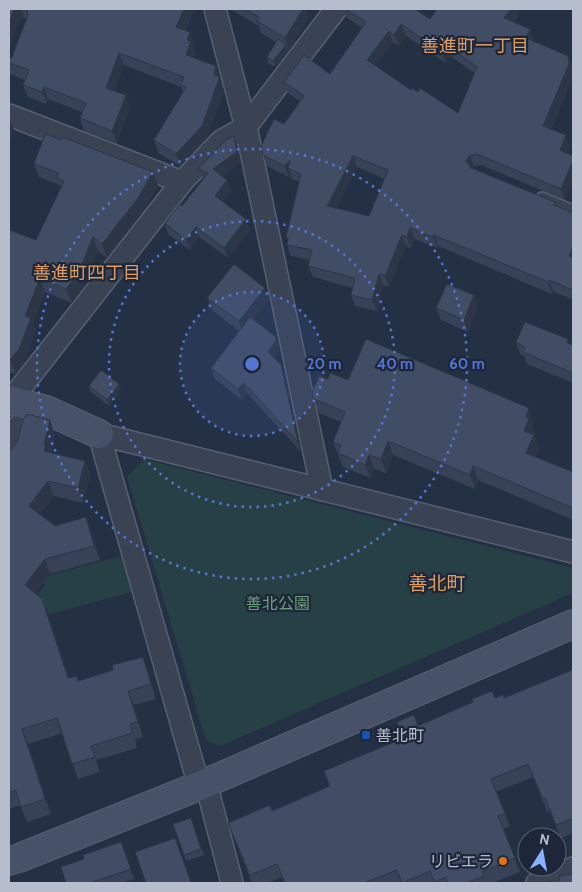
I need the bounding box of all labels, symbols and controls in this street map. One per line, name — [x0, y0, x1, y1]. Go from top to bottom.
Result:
district label: 善進町一丁目 — [421, 35, 529, 57]
district label: 善進町四丁目 — [33, 262, 141, 284]
centre of rings — [243, 355, 261, 373]
text: 20 m — [307, 355, 341, 373]
text: 40 m — [377, 355, 413, 373]
text: 60 m — [449, 355, 485, 373]
district label: 善北町 — [408, 572, 466, 595]
park label: 善北公園 — [246, 594, 310, 613]
place label: 善北町 — [376, 726, 424, 745]
marker: 善北町 — [360, 729, 372, 741]
north arrow — [517, 827, 567, 877]
text: N — [538, 829, 551, 849]
place label: リビエラ — [429, 852, 493, 871]
marker: リビエラ — [497, 855, 509, 867]

